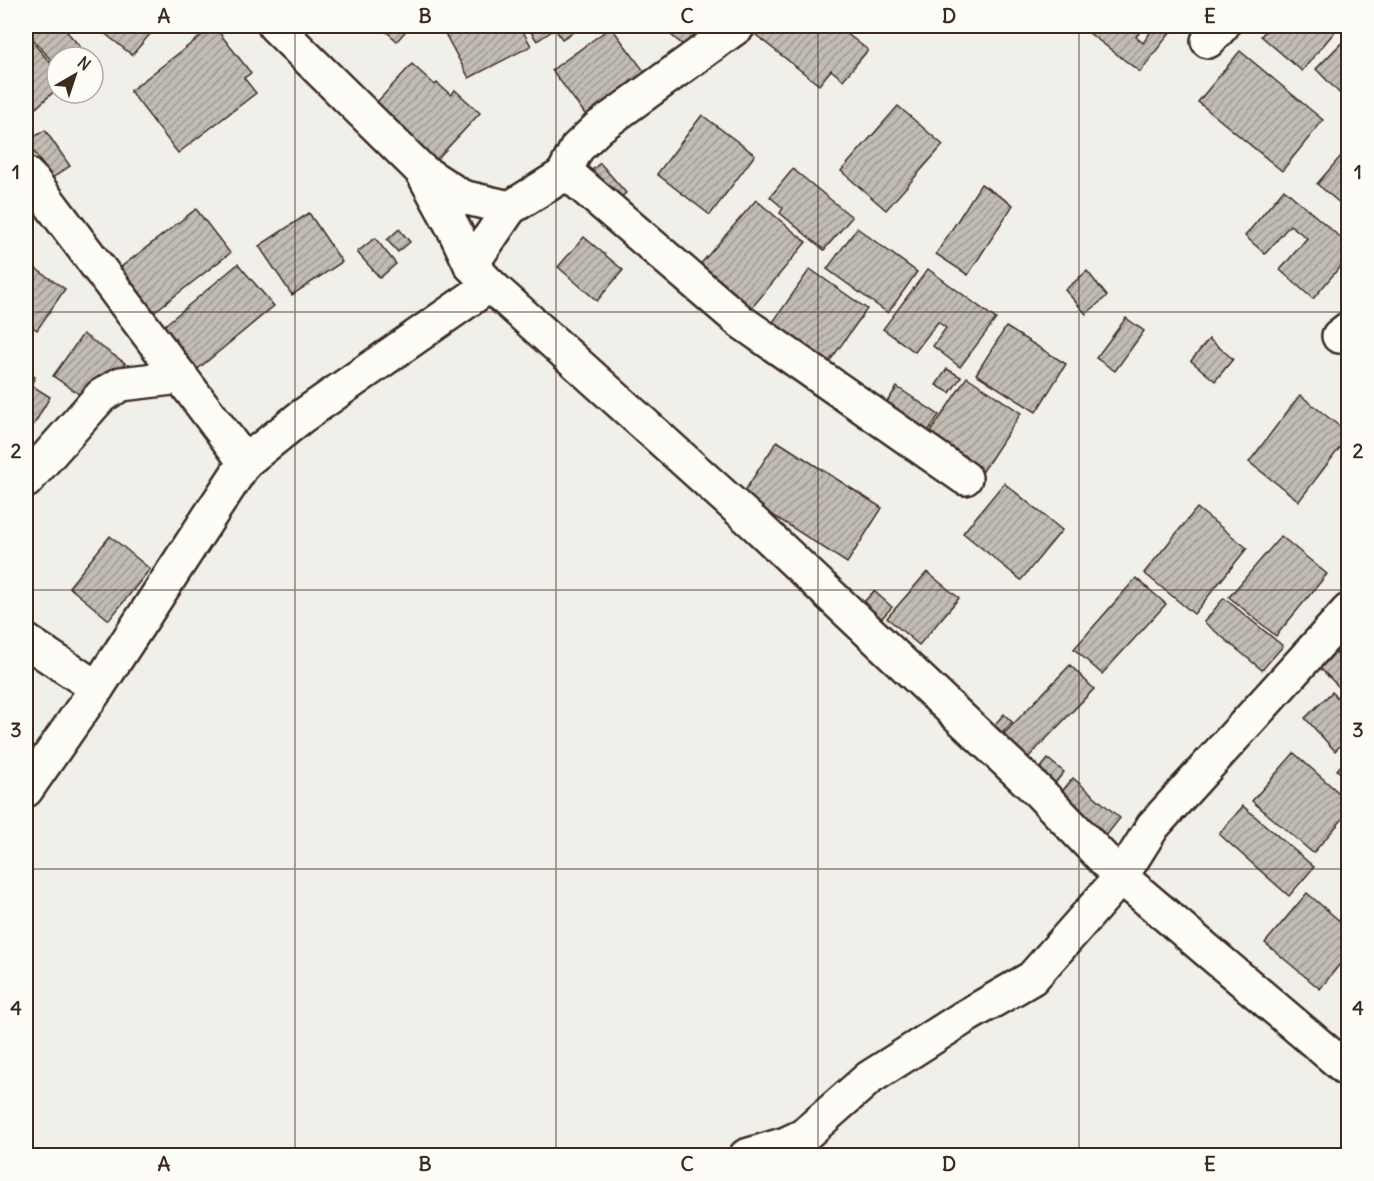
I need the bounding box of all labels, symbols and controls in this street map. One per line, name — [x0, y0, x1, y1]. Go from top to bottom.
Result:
text: A — [158, 3, 171, 28]
text: B — [418, 3, 432, 28]
text: C — [680, 3, 694, 28]
text: D — [942, 3, 956, 28]
text: E — [1204, 3, 1216, 28]
north arrow — [45, 45, 105, 105]
text: N — [74, 52, 95, 75]
text: 1 — [12, 159, 20, 184]
text: 1 — [1354, 159, 1362, 184]
text: 2 — [11, 438, 22, 463]
text: 2 — [1353, 438, 1364, 463]
text: 3 — [10, 717, 22, 742]
text: 3 — [1352, 717, 1364, 742]
text: 4 — [10, 995, 22, 1020]
text: 4 — [1352, 995, 1364, 1020]
text: A — [158, 1151, 171, 1176]
text: B — [418, 1151, 432, 1176]
text: C — [680, 1151, 694, 1176]
text: D — [942, 1151, 956, 1176]
text: E — [1204, 1151, 1216, 1176]

